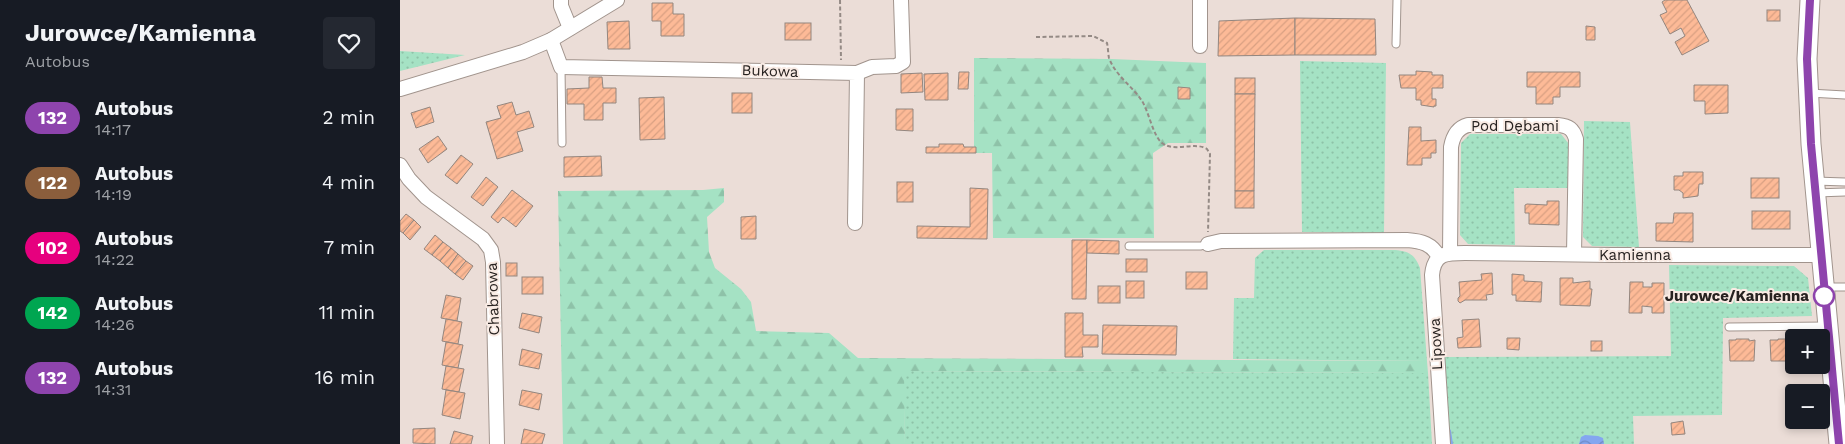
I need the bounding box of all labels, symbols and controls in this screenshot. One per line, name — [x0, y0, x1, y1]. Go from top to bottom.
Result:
button: heart — [323, 17, 375, 69]
text: Jurowce/Kamienna — [25, 19, 256, 47]
text: Autobus — [25, 52, 90, 71]
street label: Bukowa — [741, 61, 799, 81]
text: Autobus — [95, 97, 173, 120]
text: 2 min — [323, 106, 375, 129]
text: 132 — [38, 107, 67, 128]
street label: Pod Dębami — [1471, 117, 1559, 135]
text: 14:17 — [95, 120, 131, 139]
text: Autobus — [95, 162, 173, 185]
text: 4 min — [322, 171, 375, 194]
text: 122 — [38, 172, 67, 193]
text: 14:19 — [95, 185, 132, 204]
text: Autobus — [95, 227, 173, 250]
text: 7 min — [324, 236, 375, 259]
text: 102 — [37, 237, 68, 258]
street label: Kamienna — [1599, 246, 1672, 264]
text: 14:22 — [95, 250, 134, 269]
street label: Chabrowa — [483, 262, 503, 336]
marker: Jurowce/Kamienna — [1813, 285, 1835, 307]
place label: Jurowce/Kamienna — [1665, 287, 1809, 305]
text: Autobus — [95, 292, 173, 315]
text: 11 min — [319, 301, 375, 324]
text: 142 — [38, 302, 67, 323]
text: 14:26 — [95, 315, 135, 334]
street label: Lipowa — [1426, 317, 1446, 370]
map controls — [1785, 329, 1830, 429]
button: + — [1785, 329, 1830, 374]
text: Autobus — [95, 357, 173, 380]
text: 16 min — [315, 366, 375, 389]
text: 132 — [38, 367, 67, 388]
text: 14:31 — [95, 380, 131, 399]
button: − — [1785, 384, 1830, 429]

